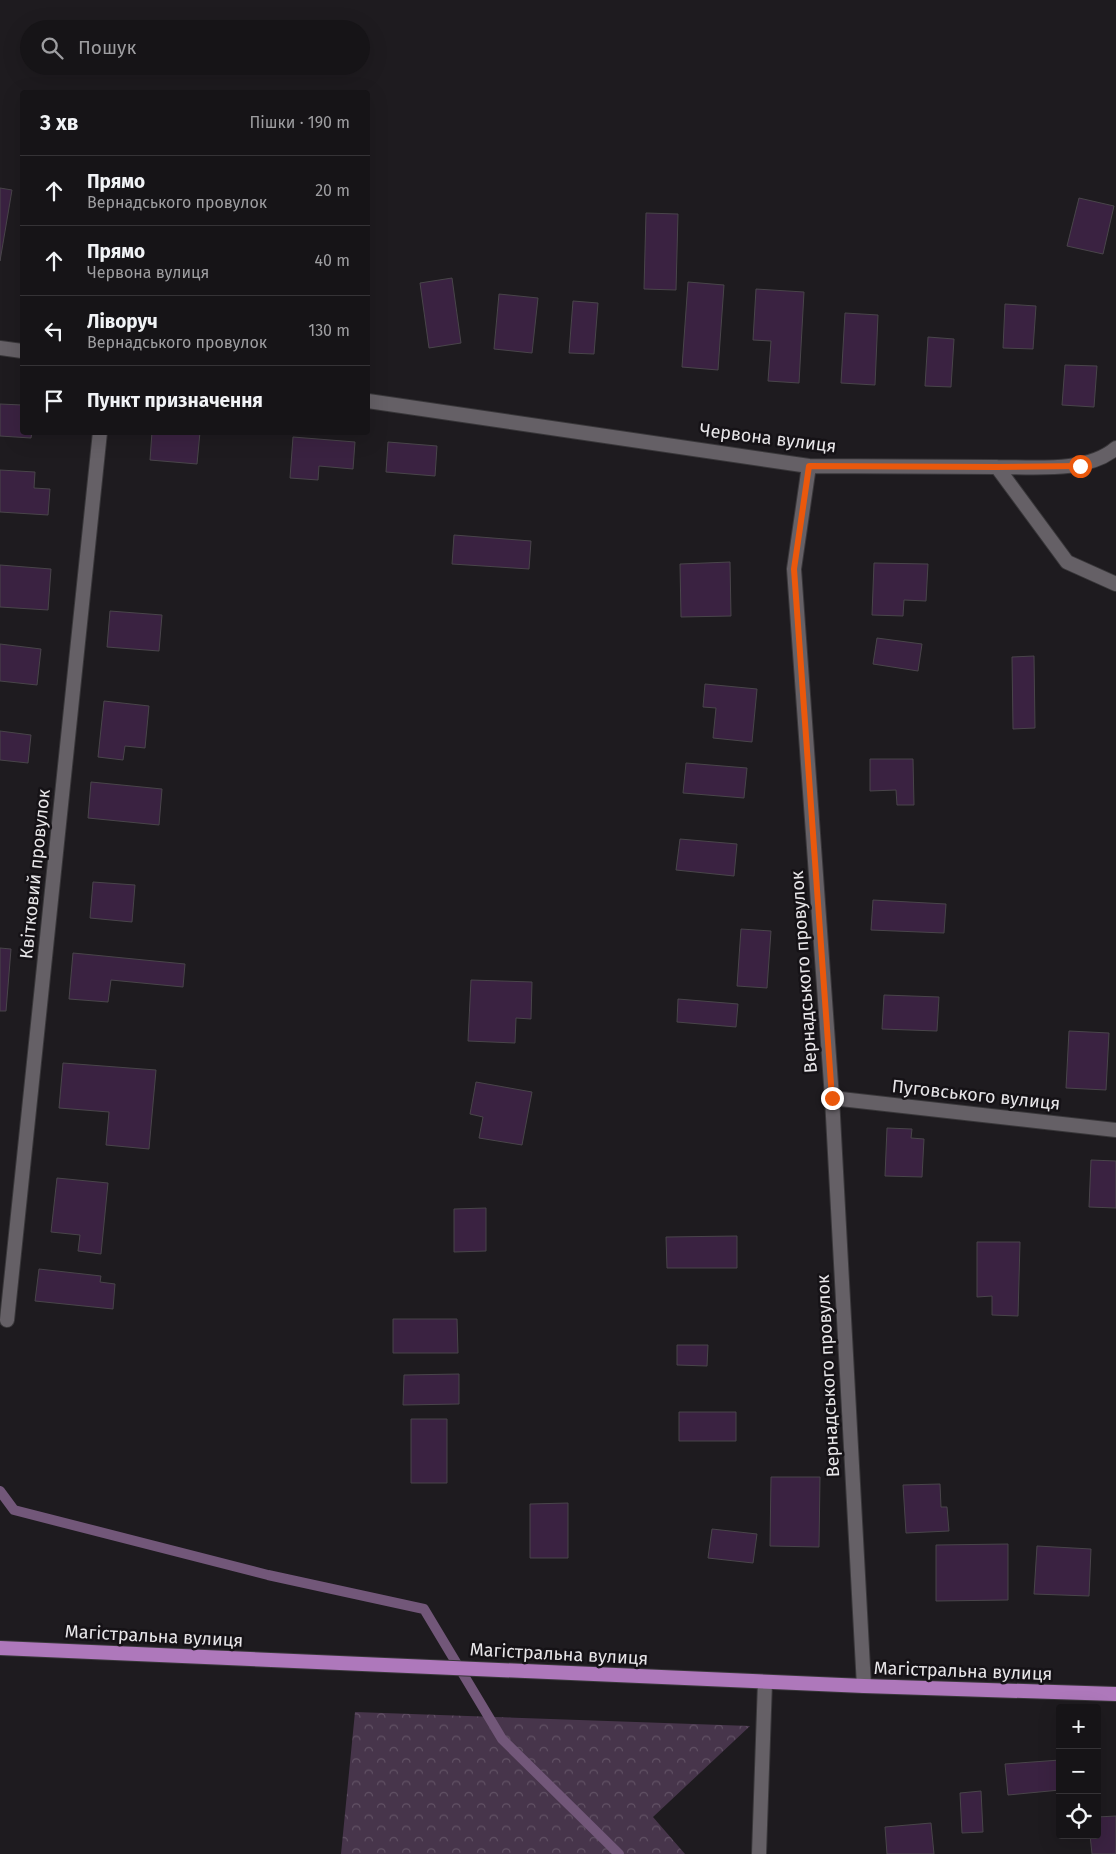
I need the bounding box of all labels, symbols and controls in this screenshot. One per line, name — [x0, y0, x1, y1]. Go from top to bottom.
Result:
search box — [20, 20, 370, 75]
icon: search — [38, 34, 66, 62]
text: Пошук — [78, 36, 136, 59]
text: 3 хв — [40, 110, 78, 136]
text: Пішки · 190 m — [250, 113, 350, 132]
text: Прямо — [87, 170, 145, 193]
icon: ahead — [40, 177, 68, 205]
text: 20 m — [315, 181, 350, 200]
text: Вернадського провулок — [87, 193, 267, 212]
text: Прямо — [87, 240, 145, 263]
icon: ahead — [40, 247, 68, 275]
text: 40 m — [315, 251, 350, 270]
text: Червона вулиця — [87, 263, 209, 282]
text: Ліворуч — [87, 310, 158, 333]
icon: left — [40, 317, 68, 345]
text: 130 m — [308, 321, 350, 340]
text: Вернадського провулок — [87, 333, 267, 352]
icon: arrive — [40, 387, 68, 415]
text: Пункт призначення — [87, 389, 263, 412]
street label: Червона вулиця — [698, 419, 838, 457]
route start — [1069, 455, 1092, 478]
street label: Квітковий провулок — [15, 787, 55, 960]
street label: Вернадського провулок — [786, 869, 822, 1074]
street label: Пуговського вулиця — [891, 1075, 1061, 1115]
route end — [821, 1087, 844, 1110]
street label: Вернадського провулок — [812, 1274, 844, 1478]
street label: Магістральна вулиця — [64, 1620, 244, 1652]
street label: Магістральна вулиця — [469, 1638, 649, 1670]
street label: Магістральна вулиця — [873, 1657, 1053, 1685]
map controls — [1056, 1704, 1101, 1839]
button: + — [1056, 1704, 1101, 1749]
button: − — [1056, 1749, 1101, 1794]
button: locate — [1056, 1794, 1101, 1839]

